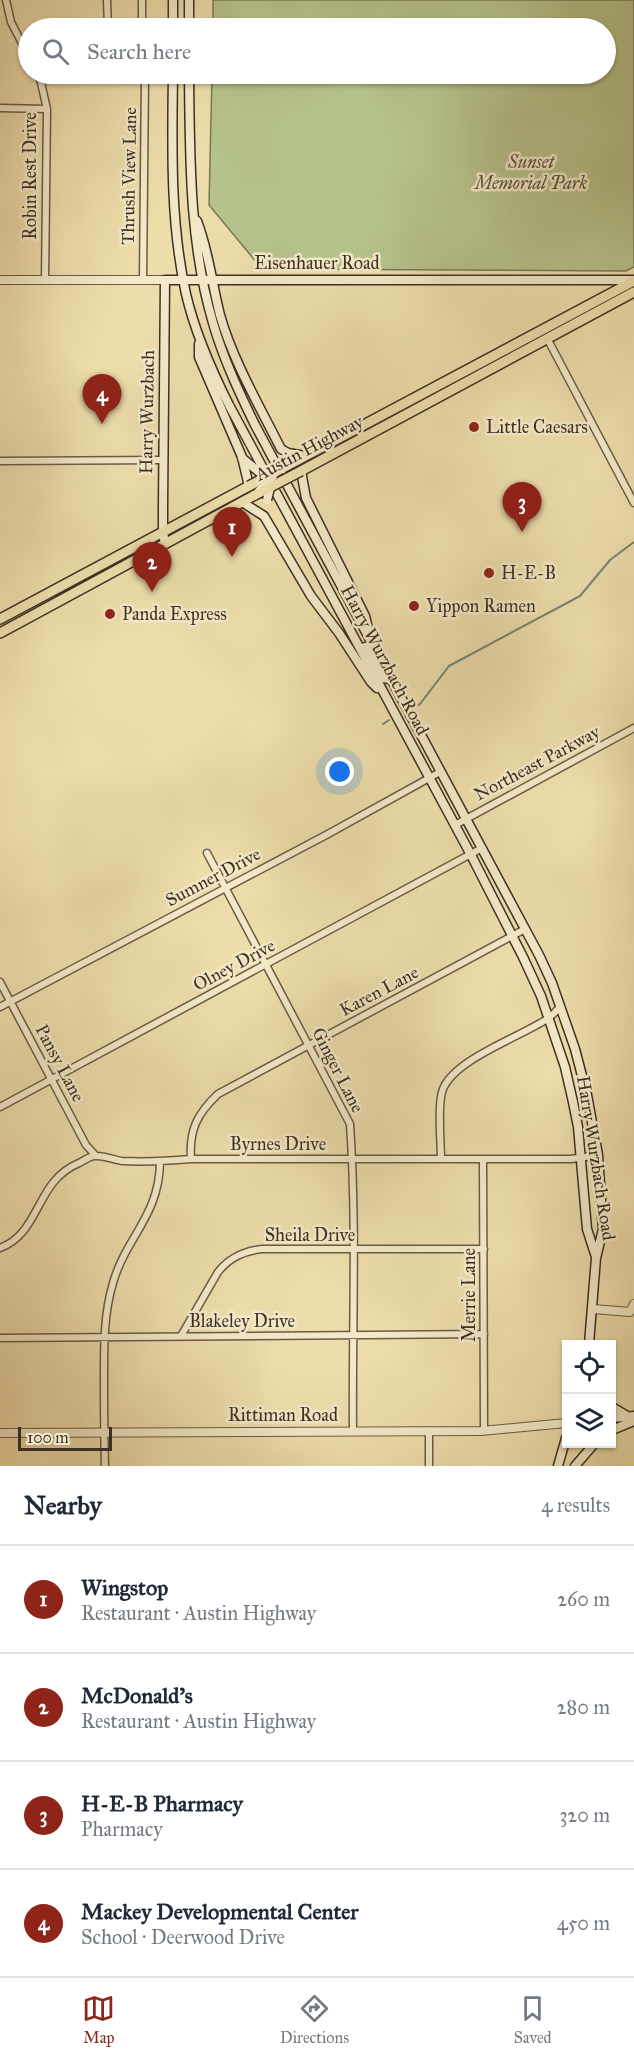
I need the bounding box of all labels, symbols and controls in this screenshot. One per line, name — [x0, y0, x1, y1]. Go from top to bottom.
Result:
search box — [18, 18, 616, 84]
icon: search — [39, 35, 72, 68]
text: Search here — [87, 38, 191, 65]
street label: Thrush View Lane — [117, 107, 141, 245]
street label: Robin Rest Drive — [19, 112, 41, 240]
park label: Sunset Memorial Park — [473, 151, 587, 194]
street label: Eisenhauer Road — [254, 252, 380, 274]
street label: Harry Wurzbach — [135, 350, 159, 474]
pin: 4 — [82, 374, 122, 424]
street label: Austin Highway — [250, 410, 368, 487]
place label: Little Caesars — [486, 416, 588, 438]
marker: Little Caesars — [467, 420, 481, 434]
pin: 3 — [502, 482, 542, 532]
pin: 1 — [212, 508, 252, 557]
pin: 2 — [132, 542, 172, 592]
place label: H-E-B — [501, 562, 556, 584]
marker: H-E-B — [482, 566, 496, 580]
street label: Harry Wurzbach Road — [336, 581, 434, 739]
place label: Yippon Ramen — [426, 595, 536, 617]
marker: Yippon Ramen — [407, 599, 421, 613]
place label: Panda Express — [122, 603, 227, 625]
marker: Panda Express — [103, 607, 117, 621]
street label: Northeast Parkway — [470, 720, 604, 805]
your location — [325, 757, 354, 786]
street label: Sumner Drive — [162, 843, 264, 911]
street label: Olney Drive — [189, 934, 279, 996]
street label: Karen Lane — [336, 961, 422, 1021]
street label: Pansy Lane — [30, 1021, 90, 1105]
street label: Ginger Lane — [306, 1024, 369, 1117]
street label: Harry Wurzbach Road — [572, 1074, 620, 1242]
street label: Byrnes Drive — [230, 1133, 326, 1155]
street label: Sheila Drive — [265, 1224, 355, 1246]
street label: Merrie Lane — [458, 1248, 480, 1342]
street label: Blakeley Drive — [189, 1310, 295, 1332]
map controls — [562, 1340, 616, 1448]
button: locate — [562, 1340, 616, 1394]
button: layers — [562, 1394, 616, 1448]
street label: Rittiman Road — [228, 1404, 338, 1426]
scale bar — [18, 1424, 112, 1452]
text: 100 m — [27, 1428, 69, 1447]
text: Nearby — [24, 1489, 102, 1521]
text: 4 results — [541, 1493, 610, 1517]
text: Wingstop — [81, 1574, 168, 1601]
text: 1 — [40, 1587, 47, 1611]
text: 260 m — [557, 1587, 610, 1611]
text: Restaurant · Austin Highway — [81, 1601, 316, 1625]
text: McDonald's — [81, 1682, 193, 1709]
text: 2 — [39, 1695, 48, 1719]
text: 280 m — [557, 1695, 610, 1719]
text: Restaurant · Austin Highway — [81, 1709, 316, 1733]
text: H-E-B Pharmacy — [81, 1790, 243, 1817]
text: 3 — [40, 1803, 48, 1827]
text: 320 m — [559, 1803, 610, 1827]
text: Pharmacy — [81, 1817, 163, 1841]
text: Mackey Developmental Center — [81, 1898, 359, 1925]
text: 4 — [38, 1911, 49, 1935]
text: 450 m — [557, 1911, 610, 1935]
text: School · Deerwood Drive — [81, 1925, 285, 1949]
tab: Map — [82, 1992, 115, 2047]
tab: Directions — [280, 1992, 349, 2047]
tab: Saved — [514, 1992, 552, 2047]

